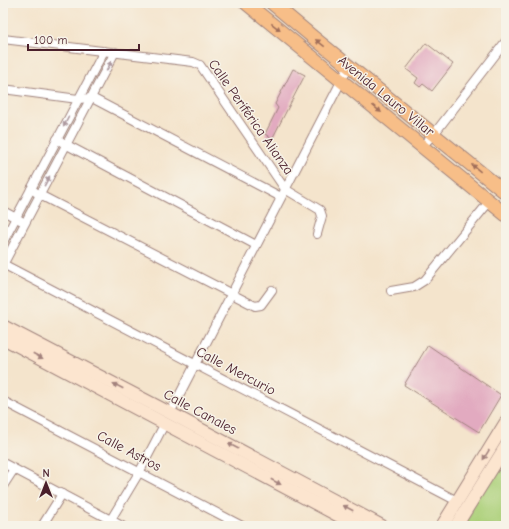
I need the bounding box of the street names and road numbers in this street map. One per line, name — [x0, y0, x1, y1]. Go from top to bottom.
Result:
street label: Avenida Lauro Villar — [334, 52, 438, 140]
street label: Calle Periférica Alianza — [205, 56, 297, 178]
street label: Calle Mercurio — [193, 343, 279, 399]
street label: Calle Canales — [161, 386, 240, 438]
street label: Calle Astros — [94, 427, 164, 475]

